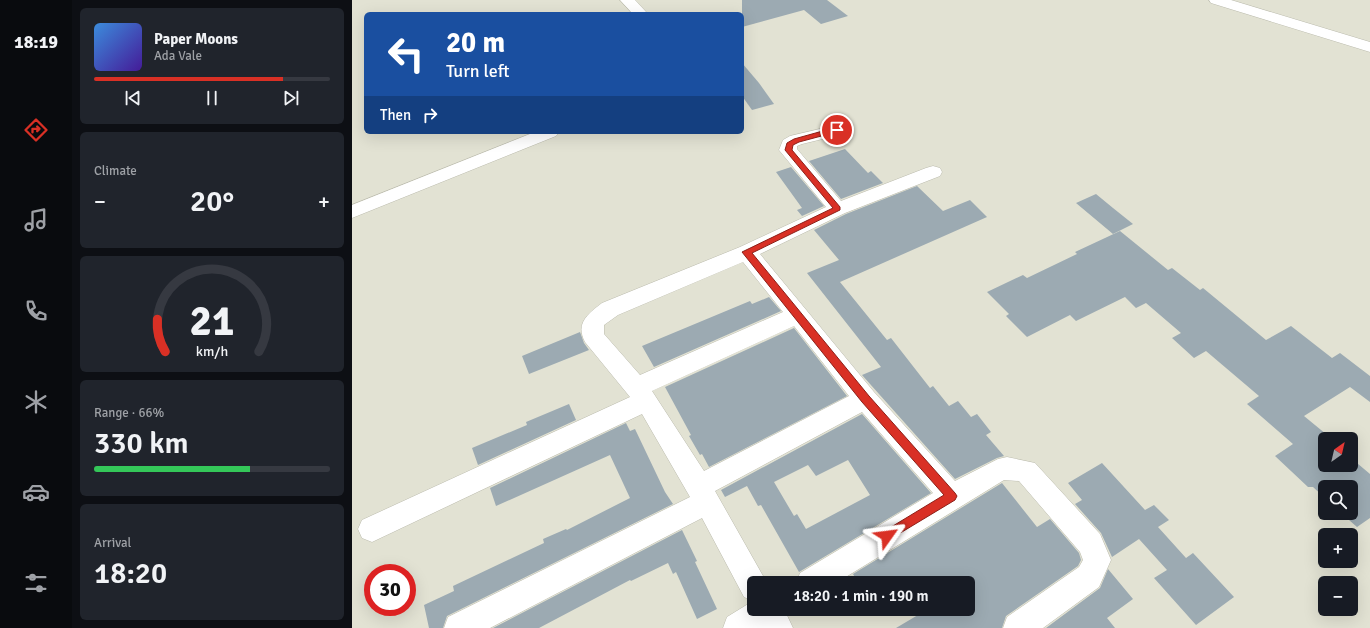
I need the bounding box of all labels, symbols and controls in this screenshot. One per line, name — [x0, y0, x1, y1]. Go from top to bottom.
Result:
text: 20 m — [446, 26, 505, 60]
icon: left — [380, 28, 432, 80]
text: Paper Moons — [154, 30, 238, 48]
text: 18:19 — [14, 31, 58, 53]
text: Ada Vale — [154, 48, 202, 64]
text: Turn left — [446, 60, 509, 82]
icon: previous — [122, 87, 144, 109]
icon: pause — [201, 87, 223, 109]
icon: next — [280, 87, 302, 109]
icon: right — [419, 104, 441, 126]
text: Then — [380, 106, 411, 124]
pin — [820, 113, 854, 147]
icon: directions — [22, 116, 50, 144]
icon: arrive — [826, 119, 848, 141]
text: Climate — [94, 163, 137, 179]
text: 20° — [190, 183, 234, 220]
text: − — [94, 188, 106, 215]
text: + — [318, 188, 330, 215]
icon: music — [22, 206, 50, 234]
text: 21 — [190, 296, 234, 347]
icon: phone — [22, 297, 50, 325]
text: km/h — [196, 343, 228, 360]
icon: climate — [22, 388, 50, 416]
text: Range · 66% — [94, 405, 164, 421]
text: 330 km — [94, 425, 189, 462]
north arrow — [1318, 432, 1358, 472]
map controls — [1318, 432, 1358, 616]
icon: car — [22, 478, 50, 506]
button: search — [1318, 480, 1358, 520]
position arrow — [866, 515, 908, 557]
button: + — [1318, 528, 1358, 568]
text: Arrival — [94, 535, 131, 551]
text: 18:20 — [94, 555, 167, 592]
speed limit sign: 30 — [364, 564, 416, 616]
icon: filters — [22, 569, 50, 597]
button: − — [1318, 576, 1358, 616]
text: 18:20 · 1 min · 190 m — [794, 587, 928, 605]

